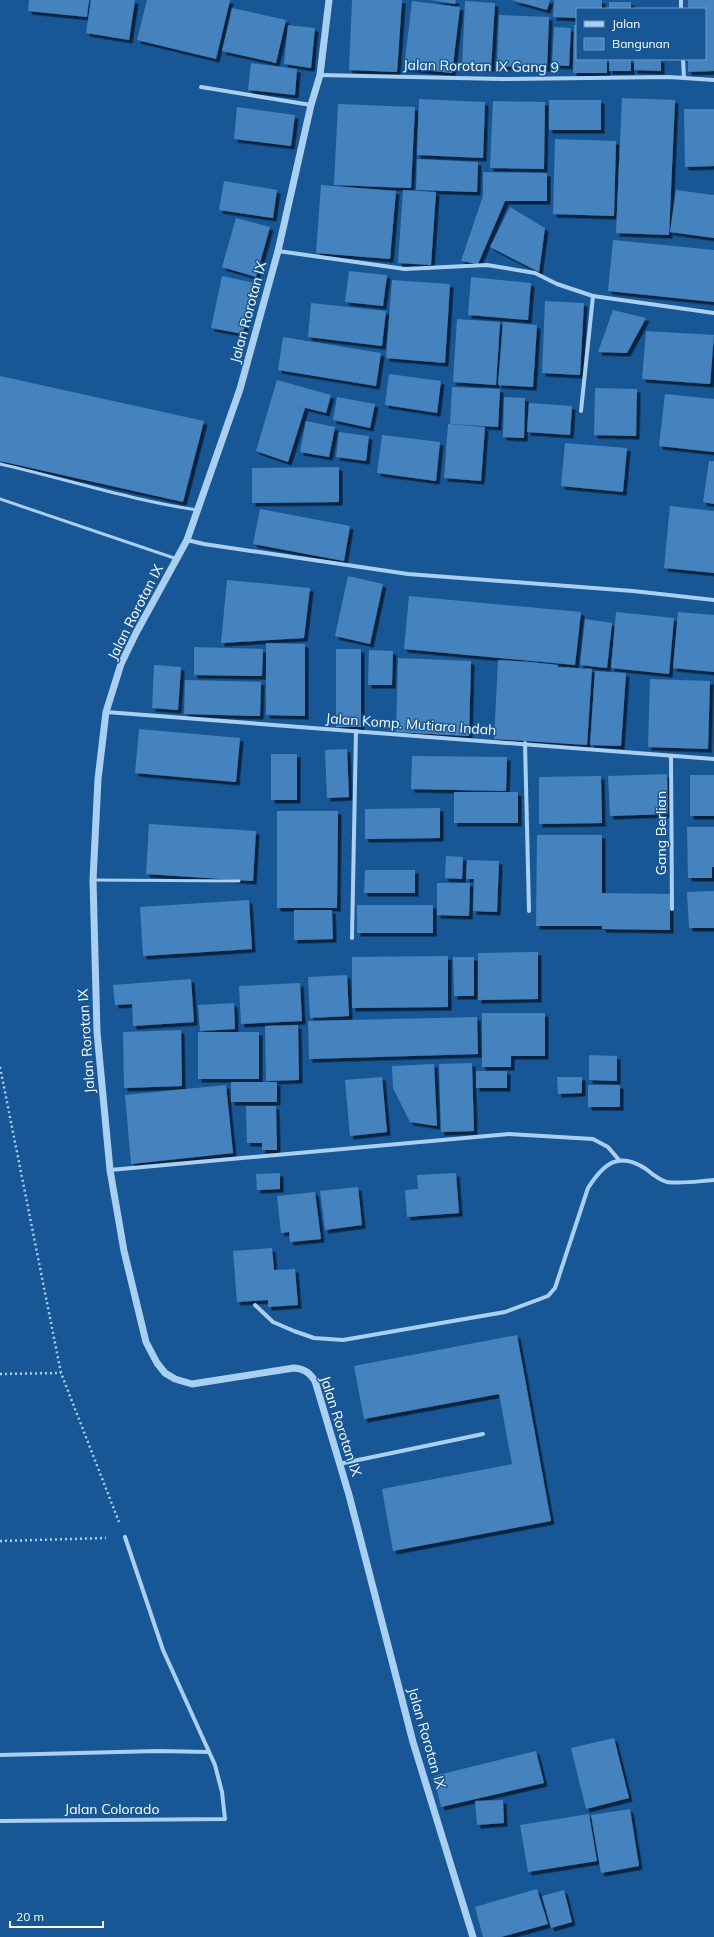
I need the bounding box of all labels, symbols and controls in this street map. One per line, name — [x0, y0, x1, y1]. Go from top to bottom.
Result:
legend — [576, 8, 706, 60]
text: Jalan — [612, 16, 640, 31]
text: Bangunan — [612, 36, 670, 51]
street label: Jalan Rorotan IX Gang 9 — [403, 56, 559, 76]
street label: Jalan Rorotan IX — [226, 259, 270, 365]
street label: Jalan Rorotan IX — [103, 561, 167, 663]
street label: Jalan Komp. Mutiara Indah — [325, 709, 497, 739]
street label: Gang Berlian — [652, 791, 670, 875]
street label: Jalan Rorotan IX — [73, 988, 99, 1094]
street label: Jalan Rorotan IX — [316, 1373, 366, 1479]
street label: Jalan Rorotan IX — [404, 1685, 450, 1791]
street label: Jalan Colorado — [65, 1800, 159, 1818]
scale bar — [10, 1903, 103, 1929]
text: 20 m — [16, 1909, 44, 1924]

